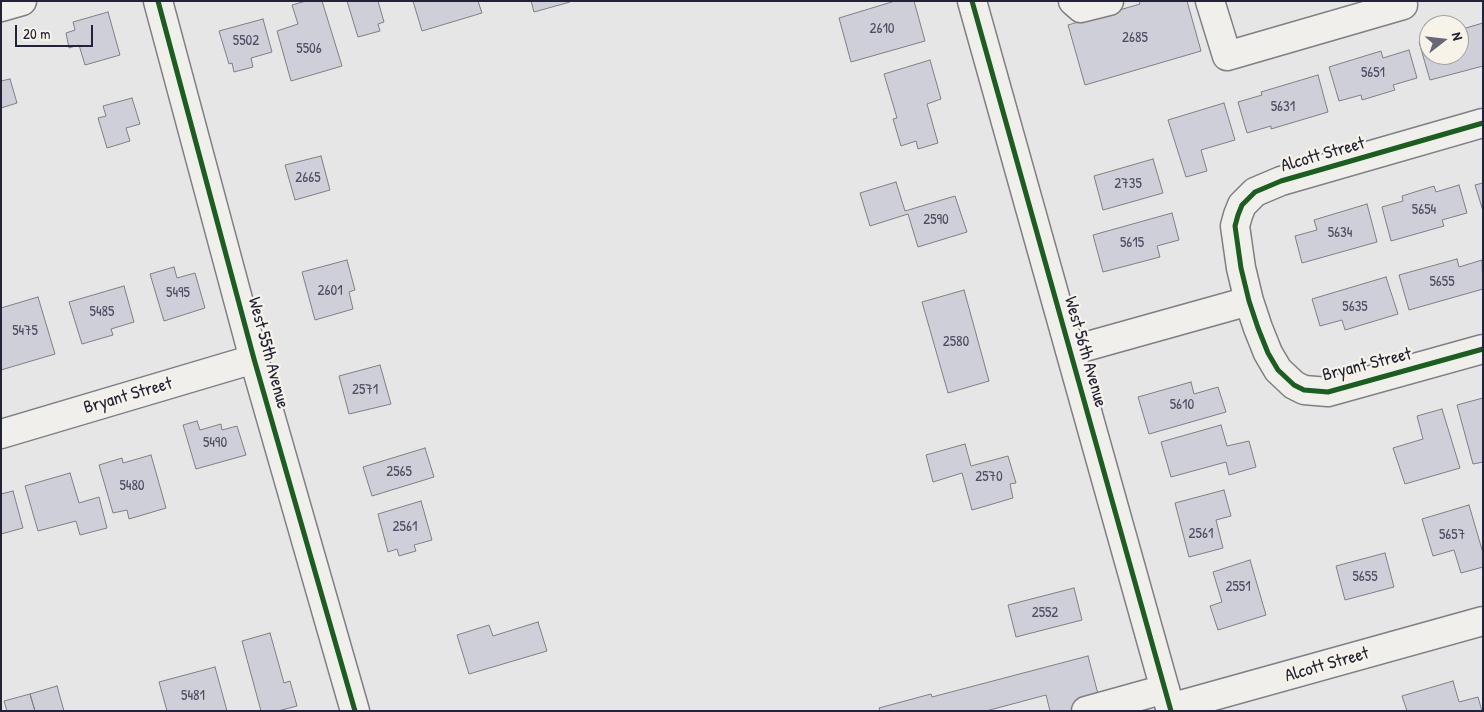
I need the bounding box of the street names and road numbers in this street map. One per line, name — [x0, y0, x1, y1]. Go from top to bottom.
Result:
street label: Alcott Street — [1279, 133, 1367, 177]
street label: West 56th Avenue — [1059, 294, 1111, 410]
street label: West 55th Avenue — [243, 295, 293, 411]
street label: Bryant Street — [1320, 344, 1414, 386]
street label: Bryant Street — [81, 373, 175, 419]
street label: Alcott Street — [1283, 643, 1371, 687]

